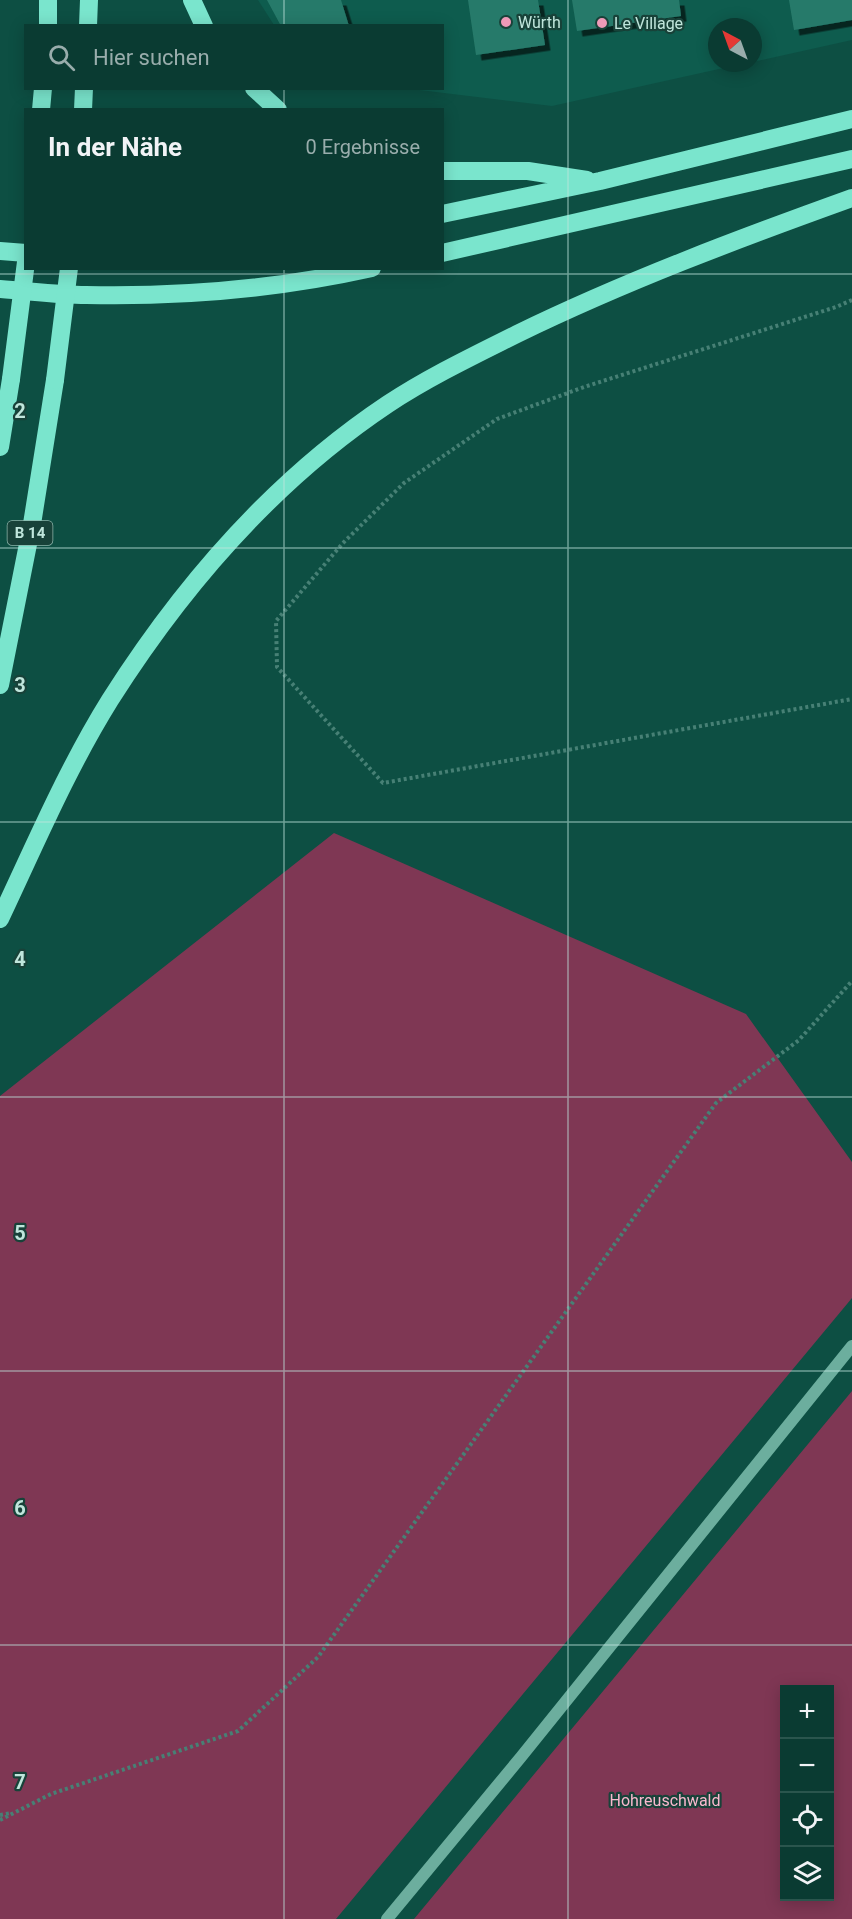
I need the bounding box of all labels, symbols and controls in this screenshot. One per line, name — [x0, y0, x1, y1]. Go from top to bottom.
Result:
place label: Würth — [518, 13, 561, 32]
place label: Le Village — [614, 14, 683, 33]
marker: Würth — [499, 15, 513, 29]
marker: Le Village — [595, 16, 609, 30]
north arrow — [708, 18, 762, 72]
search box — [24, 24, 444, 90]
icon: search — [45, 41, 78, 74]
text: Hier suchen — [93, 45, 210, 70]
text: In der Nähe — [48, 132, 182, 162]
text: 0 Ergebnisse — [306, 135, 420, 159]
text: 2 — [14, 399, 26, 423]
road number: B 14 — [8, 521, 52, 545]
text: 3 — [14, 673, 26, 697]
text: 4 — [14, 947, 26, 971]
text: 5 — [14, 1221, 26, 1245]
text: 6 — [14, 1496, 26, 1520]
map controls — [780, 1685, 834, 1901]
button: + — [780, 1685, 834, 1739]
button: − — [780, 1739, 834, 1793]
text: 7 — [14, 1770, 26, 1794]
park label: Hohreuschwald — [609, 1791, 721, 1810]
button: locate — [780, 1793, 834, 1847]
button: layers — [780, 1847, 834, 1901]

